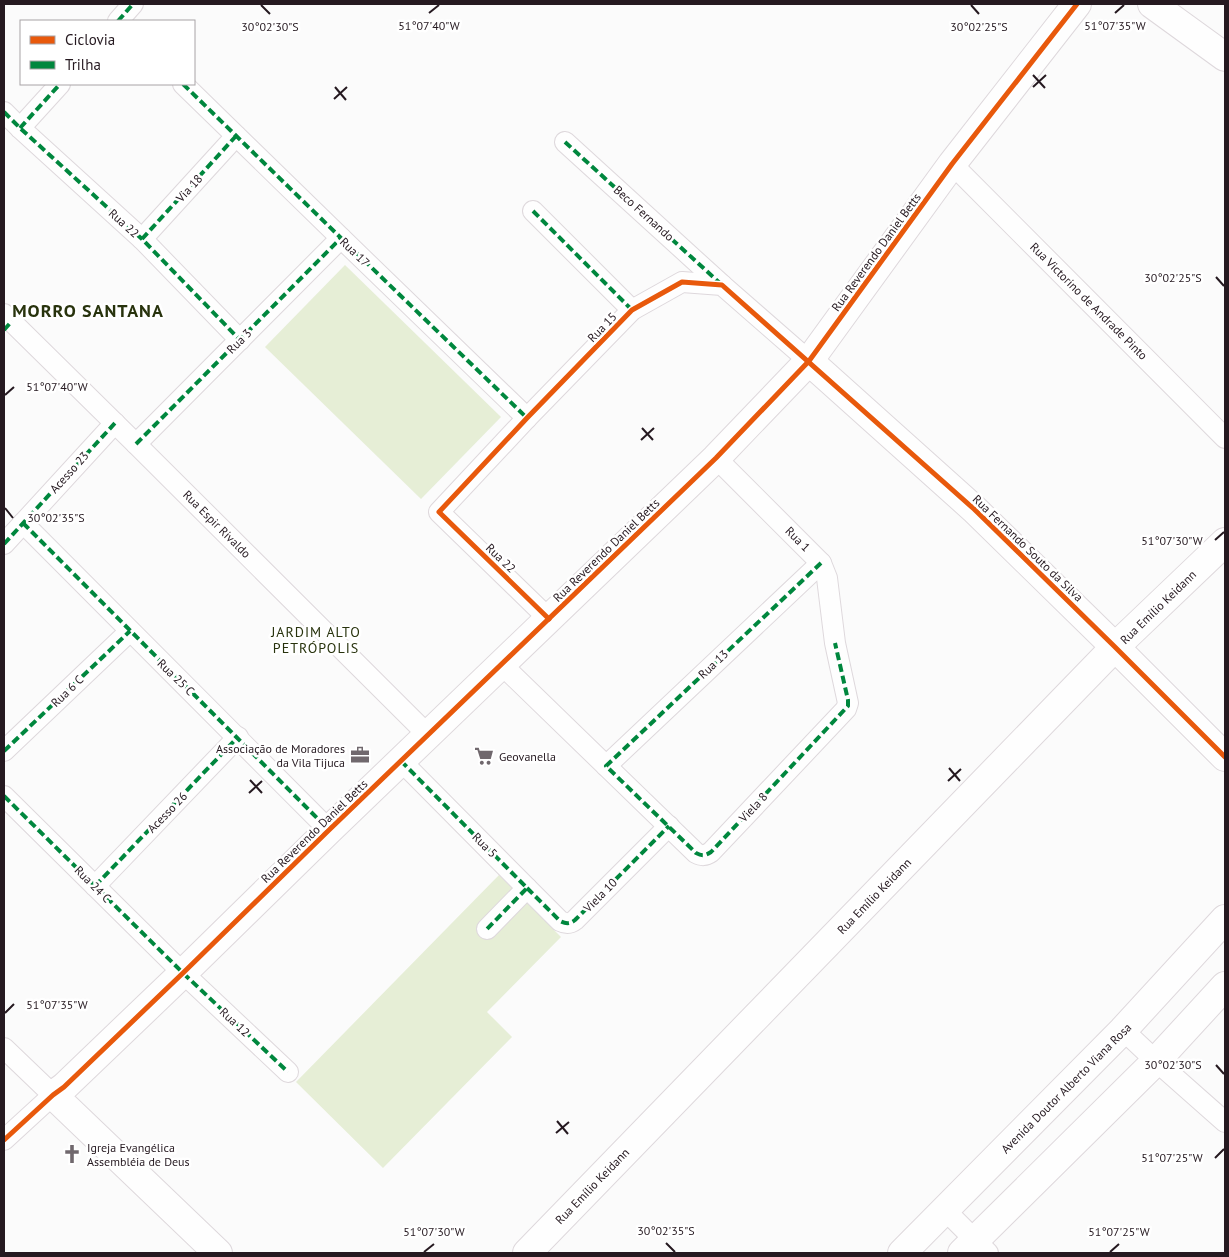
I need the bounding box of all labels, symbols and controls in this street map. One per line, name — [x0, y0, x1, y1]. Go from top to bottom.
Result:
text: 51°07'40"W — [398, 18, 460, 33]
text: 51°07'35"W — [1084, 18, 1146, 33]
text: 30°02'30"S — [241, 19, 299, 34]
text: 30°02'25"S — [950, 19, 1008, 34]
legend — [20, 20, 195, 85]
text: Ciclovia — [65, 30, 115, 49]
text: Trilha — [65, 55, 101, 74]
street label: Via 18 — [172, 171, 205, 206]
street label: Beco Fernando — [611, 182, 677, 244]
street label: Rua Reverendo Daniel Betts — [828, 190, 924, 314]
street label: Rua 22 — [106, 205, 142, 241]
street label: Rua 17 — [337, 234, 373, 270]
street label: Rua Victorino de Andrade Pinto — [1027, 239, 1151, 363]
text: 30°02'25"S — [1144, 270, 1202, 285]
district label: MORRO SANTANA — [12, 299, 164, 322]
street label: Rua 15 — [584, 309, 620, 345]
street label: Rua 3 — [223, 325, 255, 357]
text: 51°07'40"W — [26, 379, 88, 394]
street label: Acesso 23 — [46, 448, 92, 496]
street label: Rua Espir Rivaldo — [180, 487, 254, 561]
street label: Rua Fernando Souto da Silva — [970, 491, 1086, 605]
street label: Rua Reverendo Daniel Betts — [550, 495, 662, 605]
text: 30°02'35"S — [27, 510, 85, 525]
street label: Rua 1 — [782, 523, 814, 555]
text: 51°07'30"W — [1141, 533, 1203, 548]
street label: Rua 22 — [483, 540, 519, 576]
street label: Rua Emílio Keidann — [1117, 567, 1199, 647]
district label: JARDIM ALTO PETRÓPOLIS — [270, 623, 361, 657]
street label: Rua 13 — [695, 646, 731, 682]
street label: Rua 25 C — [154, 656, 198, 698]
street label: Rua 6 C — [48, 672, 86, 710]
place label: Associação de Moradores da Vila Tijuca — [216, 741, 345, 770]
office icon: Associação de Moradores da Vila Tijuca — [349, 744, 371, 766]
supermarket icon: Geovanella — [473, 745, 495, 767]
place label: Geovanella — [499, 749, 556, 764]
street label: Rua Reverendo Daniel Betts — [258, 776, 370, 886]
street label: Acesso 26 — [144, 788, 190, 836]
street label: Viela 8 — [735, 789, 771, 826]
street label: Rua 5 — [469, 829, 501, 861]
street label: Rua Emílio Keidann — [834, 855, 914, 937]
street label: Rua 24 C — [72, 863, 115, 906]
street label: Viela 10 — [579, 875, 620, 916]
text: 51°07'35"W — [26, 997, 88, 1012]
street label: Rua 12 — [217, 1004, 253, 1040]
street label: Avenida Doutor Alberto Viana Rosa — [998, 1020, 1134, 1156]
text: 30°02'30"S — [1144, 1057, 1202, 1072]
place label: Igreja Evangélica Assembléia de Deus — [87, 1140, 190, 1169]
church icon: Igreja Evangélica Assembléia de Deus — [61, 1143, 83, 1165]
street label: Rua Emílio Keidann — [552, 1145, 632, 1227]
text: 51°07'25"W — [1141, 1150, 1203, 1165]
text: 30°02'35"S — [637, 1223, 695, 1238]
text: 51°07'30"W — [403, 1224, 465, 1239]
text: 51°07'25"W — [1088, 1224, 1150, 1239]

